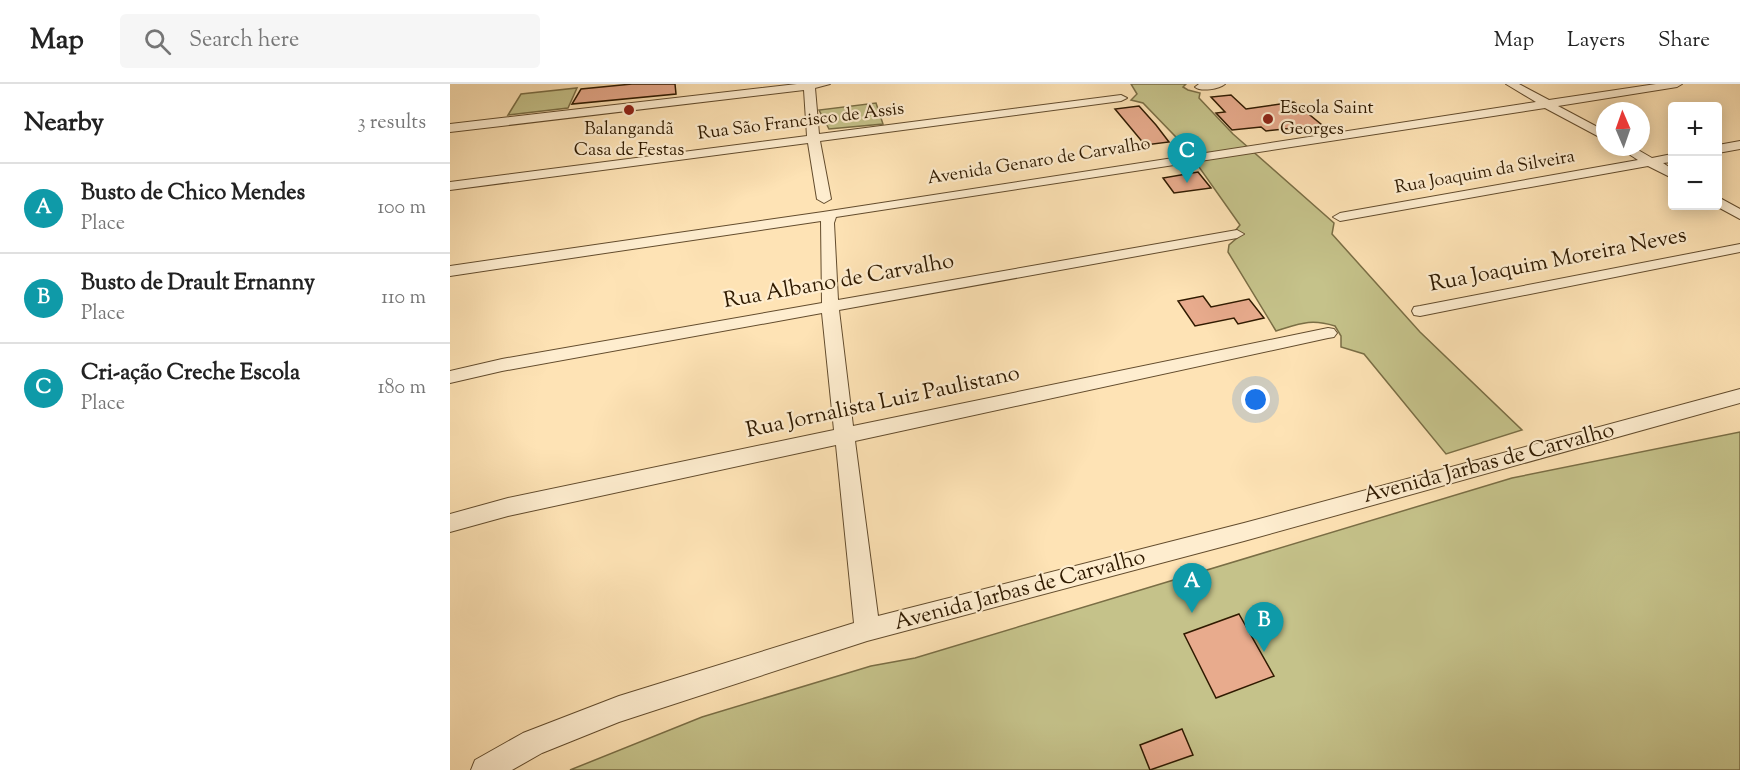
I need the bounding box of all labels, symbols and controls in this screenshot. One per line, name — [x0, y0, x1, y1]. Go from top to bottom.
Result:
search box — [120, 14, 540, 68]
text: Map — [30, 21, 84, 61]
icon: search — [141, 25, 174, 58]
text: Search here — [189, 25, 299, 57]
text: Map — [1494, 26, 1534, 56]
text: Layers — [1567, 26, 1625, 56]
text: Share — [1658, 26, 1710, 56]
street label: Rua São Francisco de Assis — [696, 96, 906, 148]
place label: Escola Saint Georges — [1280, 96, 1374, 143]
north arrow — [1596, 102, 1650, 156]
map controls — [1668, 102, 1722, 210]
button: + — [1668, 102, 1722, 156]
marker: Balangandã Casa de Festas — [622, 103, 636, 117]
text: Nearby — [24, 105, 104, 142]
text: 3 results — [357, 109, 426, 138]
marker: Escola Saint Georges — [1261, 112, 1275, 126]
place label: Balangandã Casa de Festas — [574, 117, 684, 164]
street label: Avenida Genaro de Carvalho — [926, 132, 1152, 192]
pin: C — [1168, 134, 1206, 183]
street label: Rua Joaquim da Silveira — [1393, 144, 1577, 202]
button: − — [1668, 156, 1722, 210]
text: Busto de Chico Mendes — [81, 178, 305, 210]
text: A — [35, 194, 52, 223]
text: 100 m — [377, 194, 426, 223]
text: Place — [81, 210, 125, 239]
street label: Rua Joaquim Moreira Neves — [1427, 220, 1689, 302]
street label: Rua Albano de Carvalho — [721, 246, 957, 318]
text: Busto de Drault Ernanny — [81, 268, 315, 300]
text: B — [37, 284, 50, 313]
text: 110 m — [381, 284, 426, 313]
text: Place — [81, 300, 125, 329]
text: Cri-ação Creche Escola — [81, 358, 300, 390]
street label: Rua Jornalista Luiz Paulistano — [743, 358, 1023, 448]
text: C — [35, 374, 52, 403]
text: 180 m — [378, 374, 426, 403]
your location — [1241, 385, 1270, 414]
text: Place — [81, 390, 125, 419]
street label: Avenida Jarbas de Carvalho — [1360, 415, 1618, 513]
street label: Avenida Jarbas de Carvalho — [891, 542, 1149, 640]
pin: A — [1172, 564, 1212, 613]
pin: B — [1244, 602, 1284, 652]

